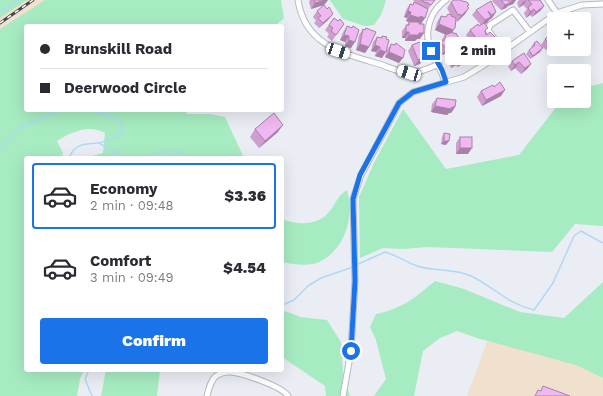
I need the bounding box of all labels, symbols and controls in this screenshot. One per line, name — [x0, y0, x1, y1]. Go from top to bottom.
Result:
map controls — [547, 12, 591, 108]
button: + — [547, 12, 591, 56]
callout: 2 min — [445, 37, 511, 65]
text: Brunskill Road — [64, 40, 172, 58]
car — [325, 42, 351, 60]
route end — [422, 42, 440, 60]
text: 2 min — [460, 43, 496, 58]
car — [396, 64, 422, 82]
button: − — [547, 64, 591, 108]
text: Deerwood Circle — [64, 79, 187, 97]
icon: car — [42, 178, 78, 214]
text: Economy — [90, 180, 157, 198]
text: $3.36 — [225, 187, 266, 205]
text: 2 min · 09:48 — [90, 198, 174, 213]
icon: car — [42, 250, 78, 286]
text: Comfort — [90, 252, 151, 270]
text: $4.54 — [223, 259, 266, 277]
text: 3 min · 09:49 — [90, 270, 174, 285]
button: Confirm — [40, 318, 268, 364]
route start — [342, 342, 360, 360]

